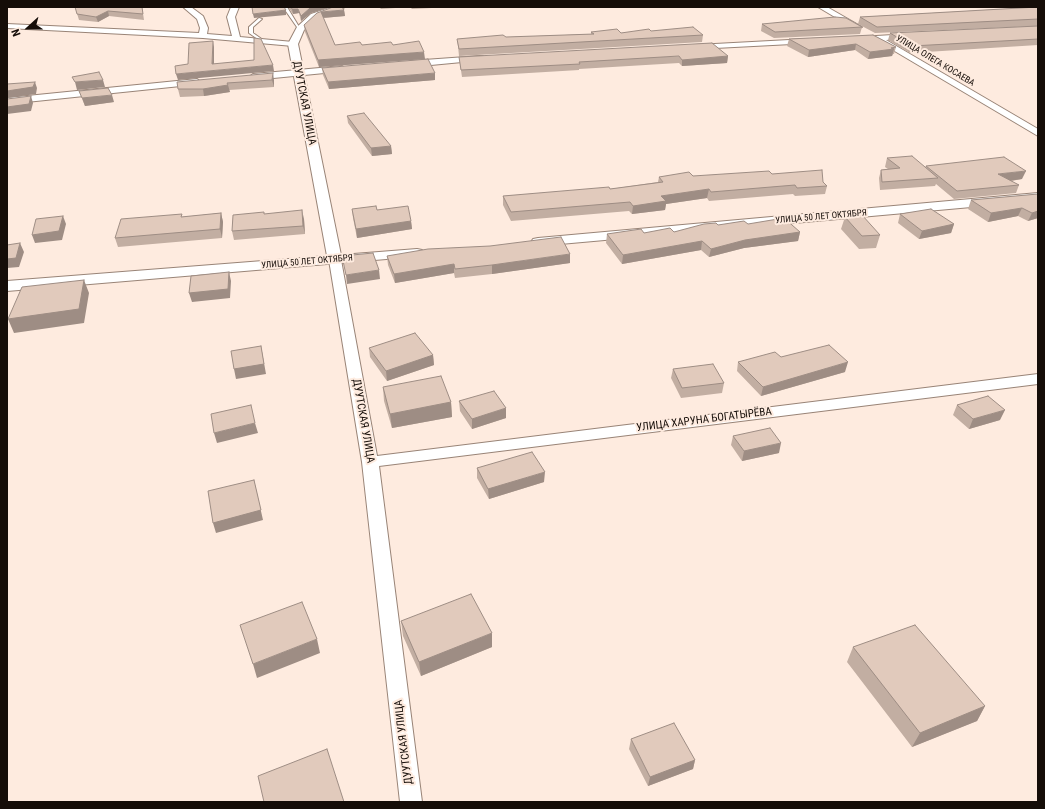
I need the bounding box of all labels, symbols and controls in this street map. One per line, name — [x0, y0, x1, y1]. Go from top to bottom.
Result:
north arrow — [8, 8, 48, 48]
text: N — [9, 27, 24, 38]
street label: УЛИЦА ОЛЕГА КОСАЕВА — [894, 33, 976, 89]
street label: ДУУТСКАЯ УЛИЦА — [289, 60, 319, 146]
street label: УЛИЦА 50 ЛЕТ ОКТЯБРЯ — [775, 208, 867, 226]
street label: УЛИЦА 50 ЛЕТ ОКТЯБРЯ — [261, 253, 353, 271]
street label: ДУУТСКАЯ УЛИЦА — [349, 378, 377, 464]
street label: УЛИЦА ХАРУНА БОГАТЫРЁВА — [636, 405, 772, 435]
street label: ДУУТСКАЯ УЛИЦА — [392, 699, 416, 785]

